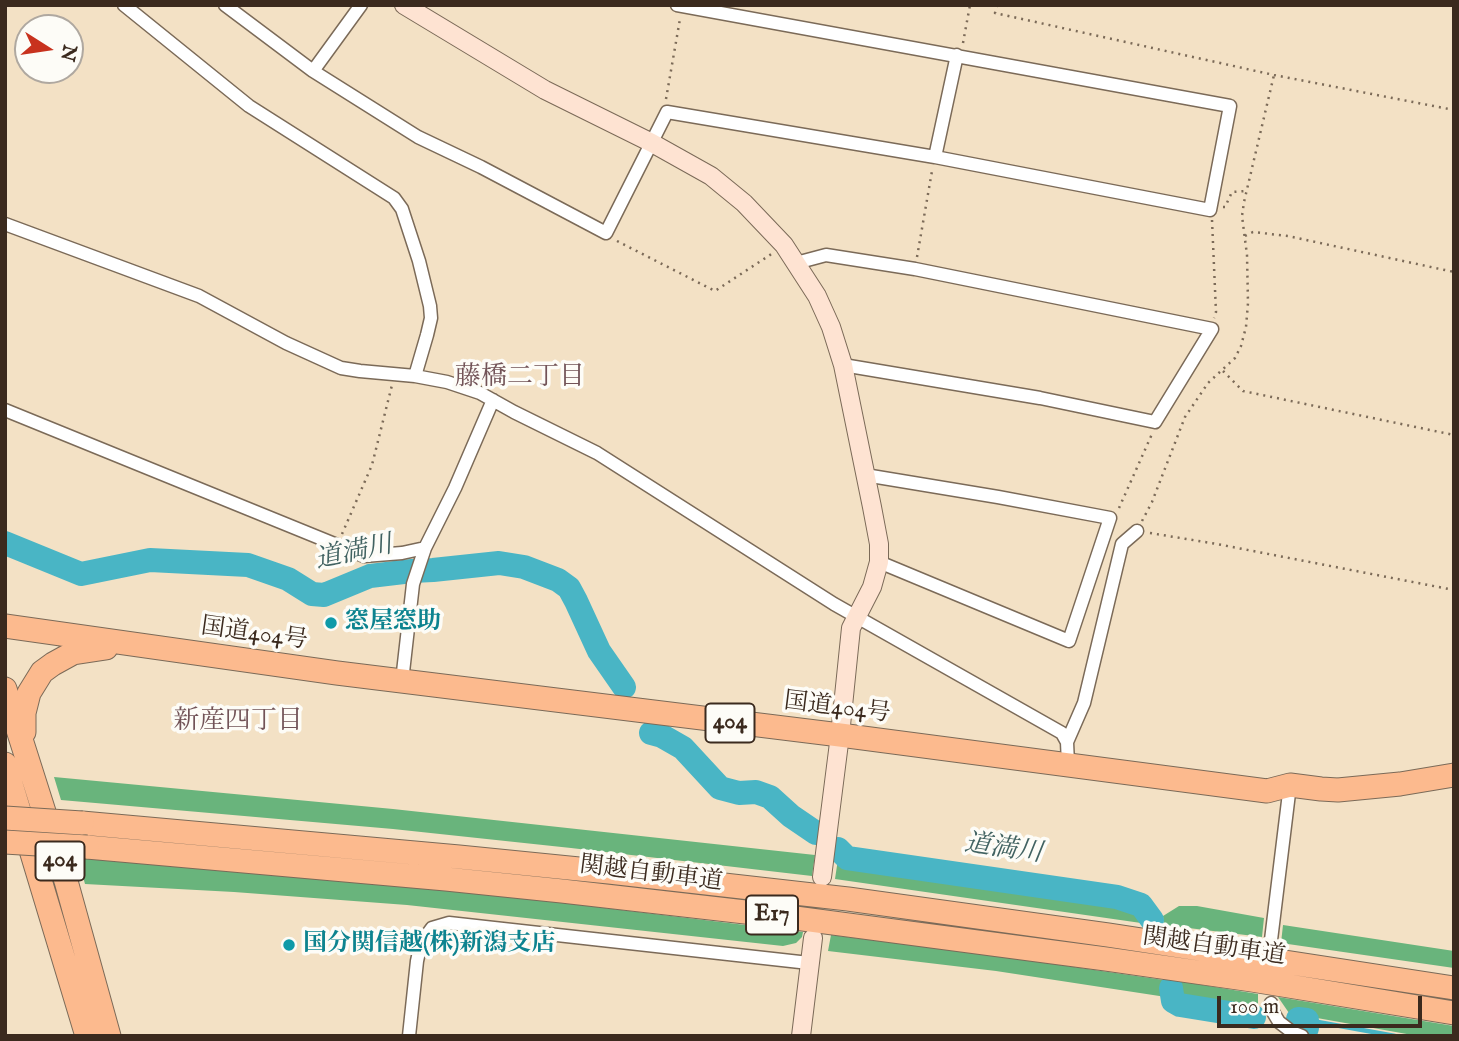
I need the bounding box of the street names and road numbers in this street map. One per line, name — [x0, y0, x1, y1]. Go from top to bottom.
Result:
street label: 国道404号 — [199, 613, 309, 657]
street label: 国道404号 — [782, 688, 892, 730]
road number: 404 — [706, 704, 754, 743]
road number: 404 — [36, 842, 84, 880]
street label: 関越自動車道 — [578, 852, 724, 898]
road number: E17 — [746, 896, 798, 934]
street label: 関越自動車道 — [1141, 924, 1287, 972]

